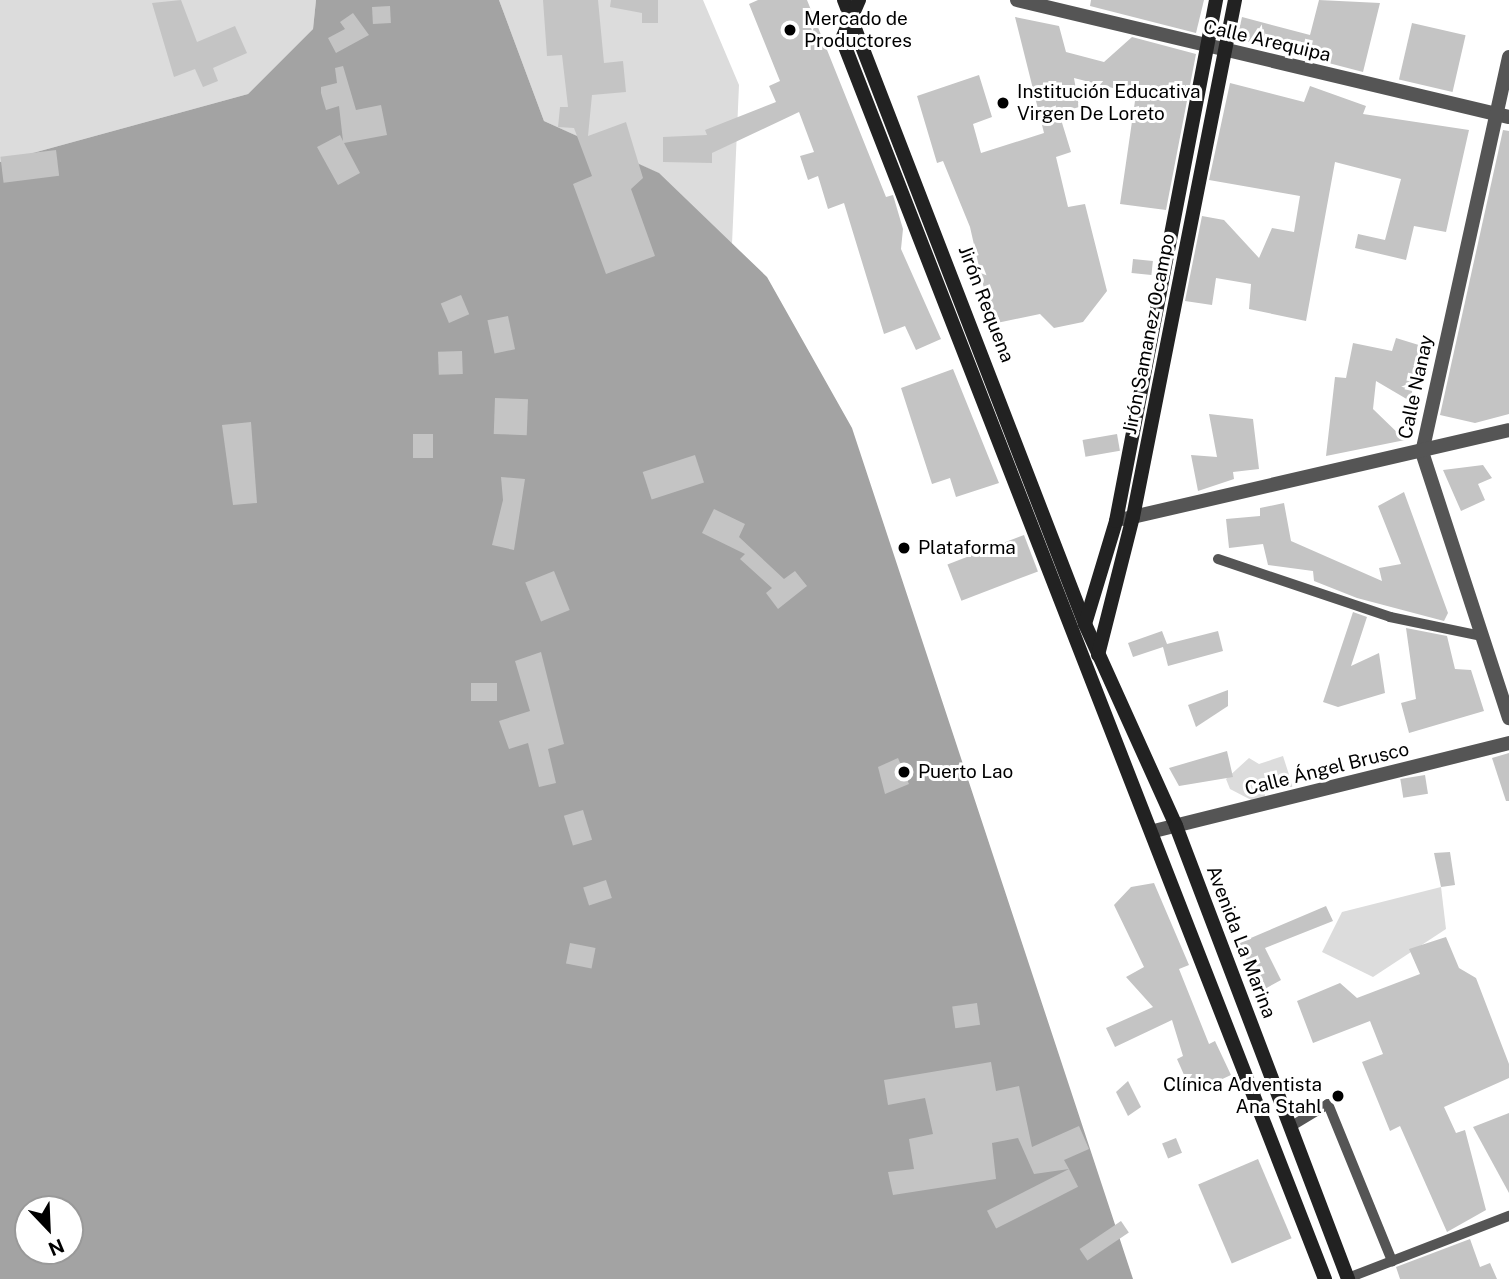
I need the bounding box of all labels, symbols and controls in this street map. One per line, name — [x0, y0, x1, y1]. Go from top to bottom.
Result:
place label: Mercado de Productores — [804, 8, 912, 52]
street label: Calle Arequipa — [1201, 15, 1333, 67]
marker: Mercado de Productores — [782, 22, 798, 38]
place label: Institución Educativa Virgen De Loreto — [1017, 81, 1201, 125]
marker: Institución Educativa Virgen De Loreto — [995, 95, 1011, 111]
street label: Jirón Samanez Ocampo — [1118, 232, 1180, 436]
street label: Jirón Requena — [953, 242, 1019, 366]
street label: Calle Nanay — [1394, 333, 1438, 441]
place label: Plataforma — [918, 537, 1016, 559]
marker: Plataforma — [896, 540, 912, 556]
street label: Calle Ángel Brusco — [1242, 738, 1412, 800]
place label: Puerto Lao — [918, 761, 1013, 783]
marker: Puerto Lao — [896, 764, 912, 780]
street label: Avenida La Marina — [1201, 863, 1281, 1021]
place label: Clínica Adventista Ana Stahl — [1163, 1074, 1322, 1118]
marker: Clínica Adventista Ana Stahl — [1328, 1086, 1348, 1106]
north arrow — [14, 1195, 84, 1265]
text: N — [45, 1234, 68, 1261]

